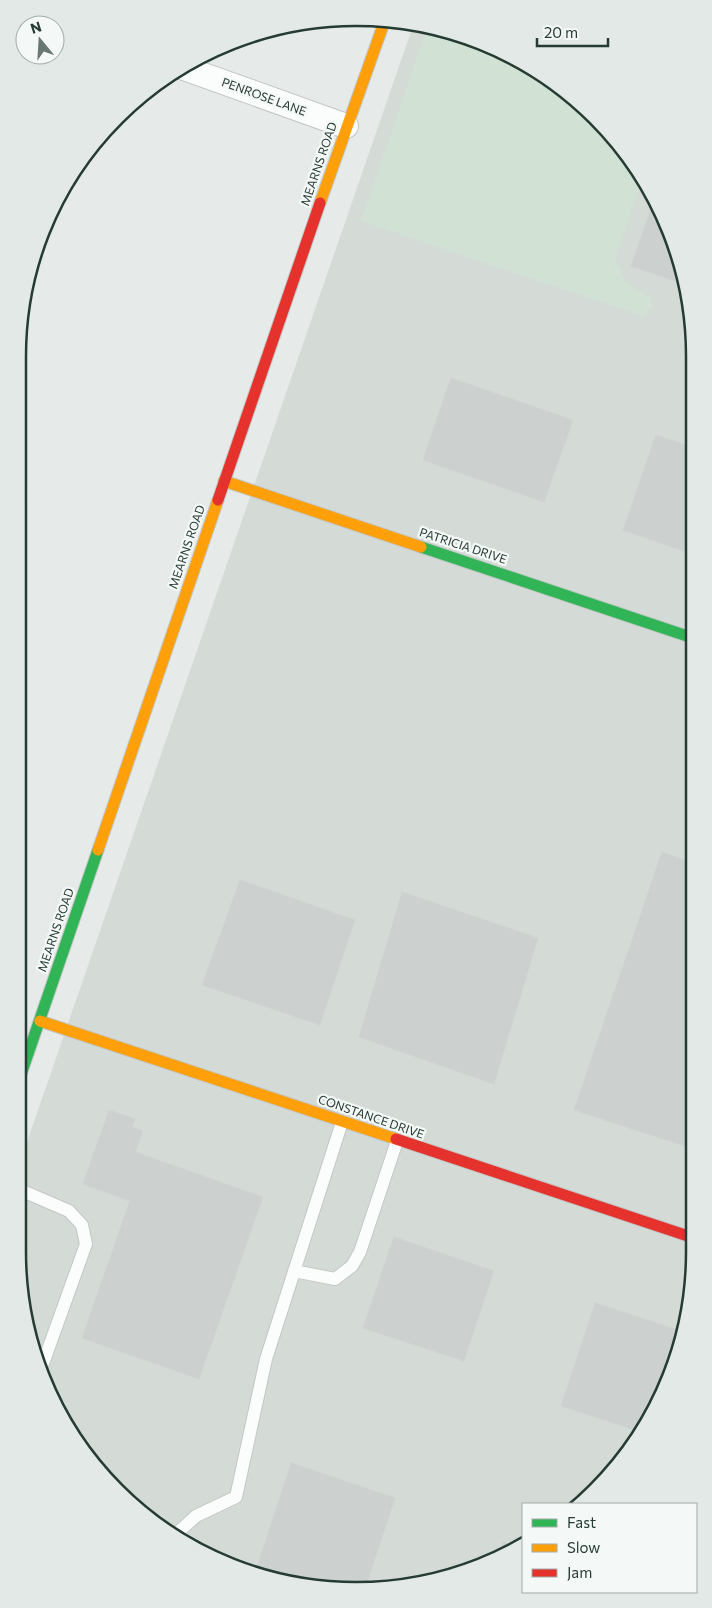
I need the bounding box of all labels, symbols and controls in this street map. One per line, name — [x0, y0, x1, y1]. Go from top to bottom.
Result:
north arrow — [15, 15, 65, 65]
scale bar — [537, 15, 608, 47]
text: N — [28, 17, 43, 37]
text: 20 m — [544, 23, 578, 41]
street label: PENROSE LANE — [220, 74, 309, 118]
street label: MEARNS ROAD — [297, 120, 339, 207]
street label: MEARNS ROAD — [165, 503, 207, 590]
street label: PATRICIA DRIVE — [418, 524, 509, 566]
street label: MEARNS ROAD — [34, 886, 76, 973]
street label: CONSTANCE DRIVE — [316, 1091, 426, 1141]
legend — [522, 1503, 697, 1593]
text: Fast — [567, 1513, 596, 1531]
text: Slow — [567, 1538, 600, 1556]
text: Jam — [567, 1563, 592, 1581]

